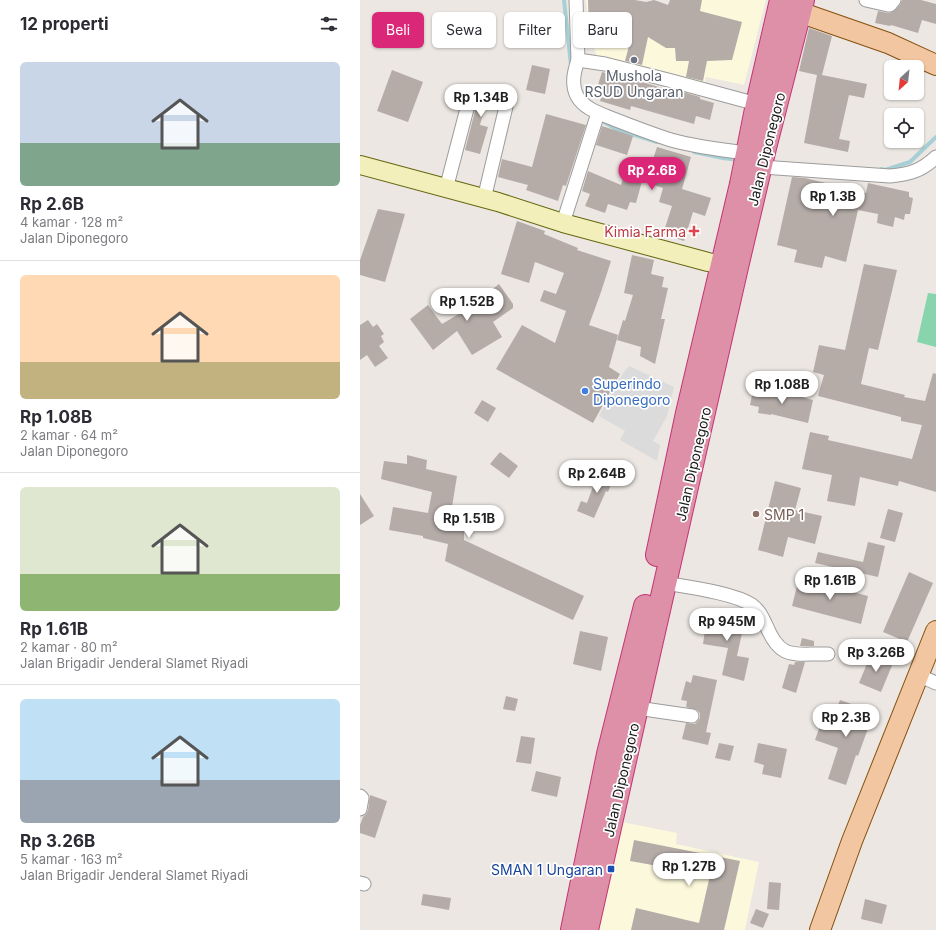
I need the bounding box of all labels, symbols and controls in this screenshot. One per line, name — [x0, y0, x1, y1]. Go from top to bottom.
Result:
chip: Beli — [372, 12, 424, 48]
chip: Sewa — [432, 12, 496, 48]
chip: Filter — [504, 12, 565, 48]
chip: Baru — [573, 12, 632, 48]
icon: filters — [318, 13, 340, 35]
text: 12 properti — [20, 14, 109, 34]
marker: Mushola RSUD Ungaran — [629, 55, 639, 65]
north arrow — [884, 60, 924, 100]
map controls — [884, 60, 924, 148]
place label: Mushola RSUD Ungaran — [585, 67, 684, 100]
pin: Rp 1.34B — [440, 84, 522, 118]
icon: home — [144, 88, 216, 160]
text: Rp 1.34B — [453, 89, 509, 105]
street label: Jalan Diponegoro — [744, 90, 788, 208]
button: locate — [884, 108, 924, 148]
pin: Rp 2.6B — [615, 157, 689, 191]
text: Rp 2.6B — [627, 162, 677, 178]
pin: Rp 1.3B — [796, 183, 870, 217]
text: Rp 1.3B — [810, 188, 856, 204]
text: Rp 2.6B — [20, 194, 84, 214]
text: 4 kamar · 128 m² — [20, 214, 123, 230]
place label: Kimia Farma — [604, 223, 686, 240]
marker: Kimia Farma — [689, 226, 699, 236]
text: Jalan Diponegoro — [20, 230, 128, 246]
pin: Rp 1.52B — [426, 288, 508, 322]
text: Rp 1.52B — [440, 293, 494, 309]
icon: home — [144, 301, 216, 373]
pin: Rp 1.08B — [741, 371, 823, 405]
place label: Superindo Diponegoro — [593, 375, 670, 408]
text: Rp 1.08B — [754, 376, 810, 392]
marker: Superindo Diponegoro — [580, 386, 590, 396]
street label: Jalan Diponegoro — [672, 405, 714, 523]
text: Rp 1.08B — [20, 407, 92, 427]
text: 2 kamar · 64 m² — [20, 427, 118, 443]
text: Jalan Diponegoro — [20, 443, 128, 459]
pin: Rp 2.64B — [556, 460, 638, 494]
text: Rp 2.64B — [568, 465, 626, 481]
pin: Rp 1.51B — [428, 505, 510, 539]
place label: SMP 1 — [764, 506, 804, 523]
marker: SMP 1 — [751, 509, 761, 519]
text: Rp 1.51B — [443, 510, 495, 526]
icon: home — [144, 513, 216, 585]
pin: Rp 1.61B — [789, 567, 871, 601]
text: Rp 1.61B — [804, 572, 856, 588]
pin: Rp 945M — [690, 608, 764, 642]
text: Rp 945M — [698, 613, 756, 629]
text: Rp 1.61B — [20, 619, 88, 639]
text: 2 kamar · 80 m² — [20, 639, 118, 655]
pin: Rp 3.26B — [835, 639, 917, 673]
text: Rp 3.26B — [847, 644, 905, 660]
text: Jalan Brigadir Jenderal Slamet Riyadi — [20, 655, 248, 671]
pin: Rp 2.3B — [809, 704, 883, 738]
text: Rp 2.3B — [821, 709, 871, 725]
street label: Jalan Diponegoro — [600, 721, 642, 839]
icon: home — [144, 725, 216, 797]
text: Rp 3.26B — [20, 831, 95, 851]
text: 5 kamar · 163 m² — [20, 851, 123, 867]
pin: Rp 1.27B — [648, 853, 730, 887]
text: Rp 1.27B — [662, 858, 716, 874]
place label: SMAN 1 Ungaran — [491, 861, 603, 878]
marker: SMAN 1 Ungaran — [606, 864, 616, 874]
text: Jalan Brigadir Jenderal Slamet Riyadi — [20, 867, 248, 883]

